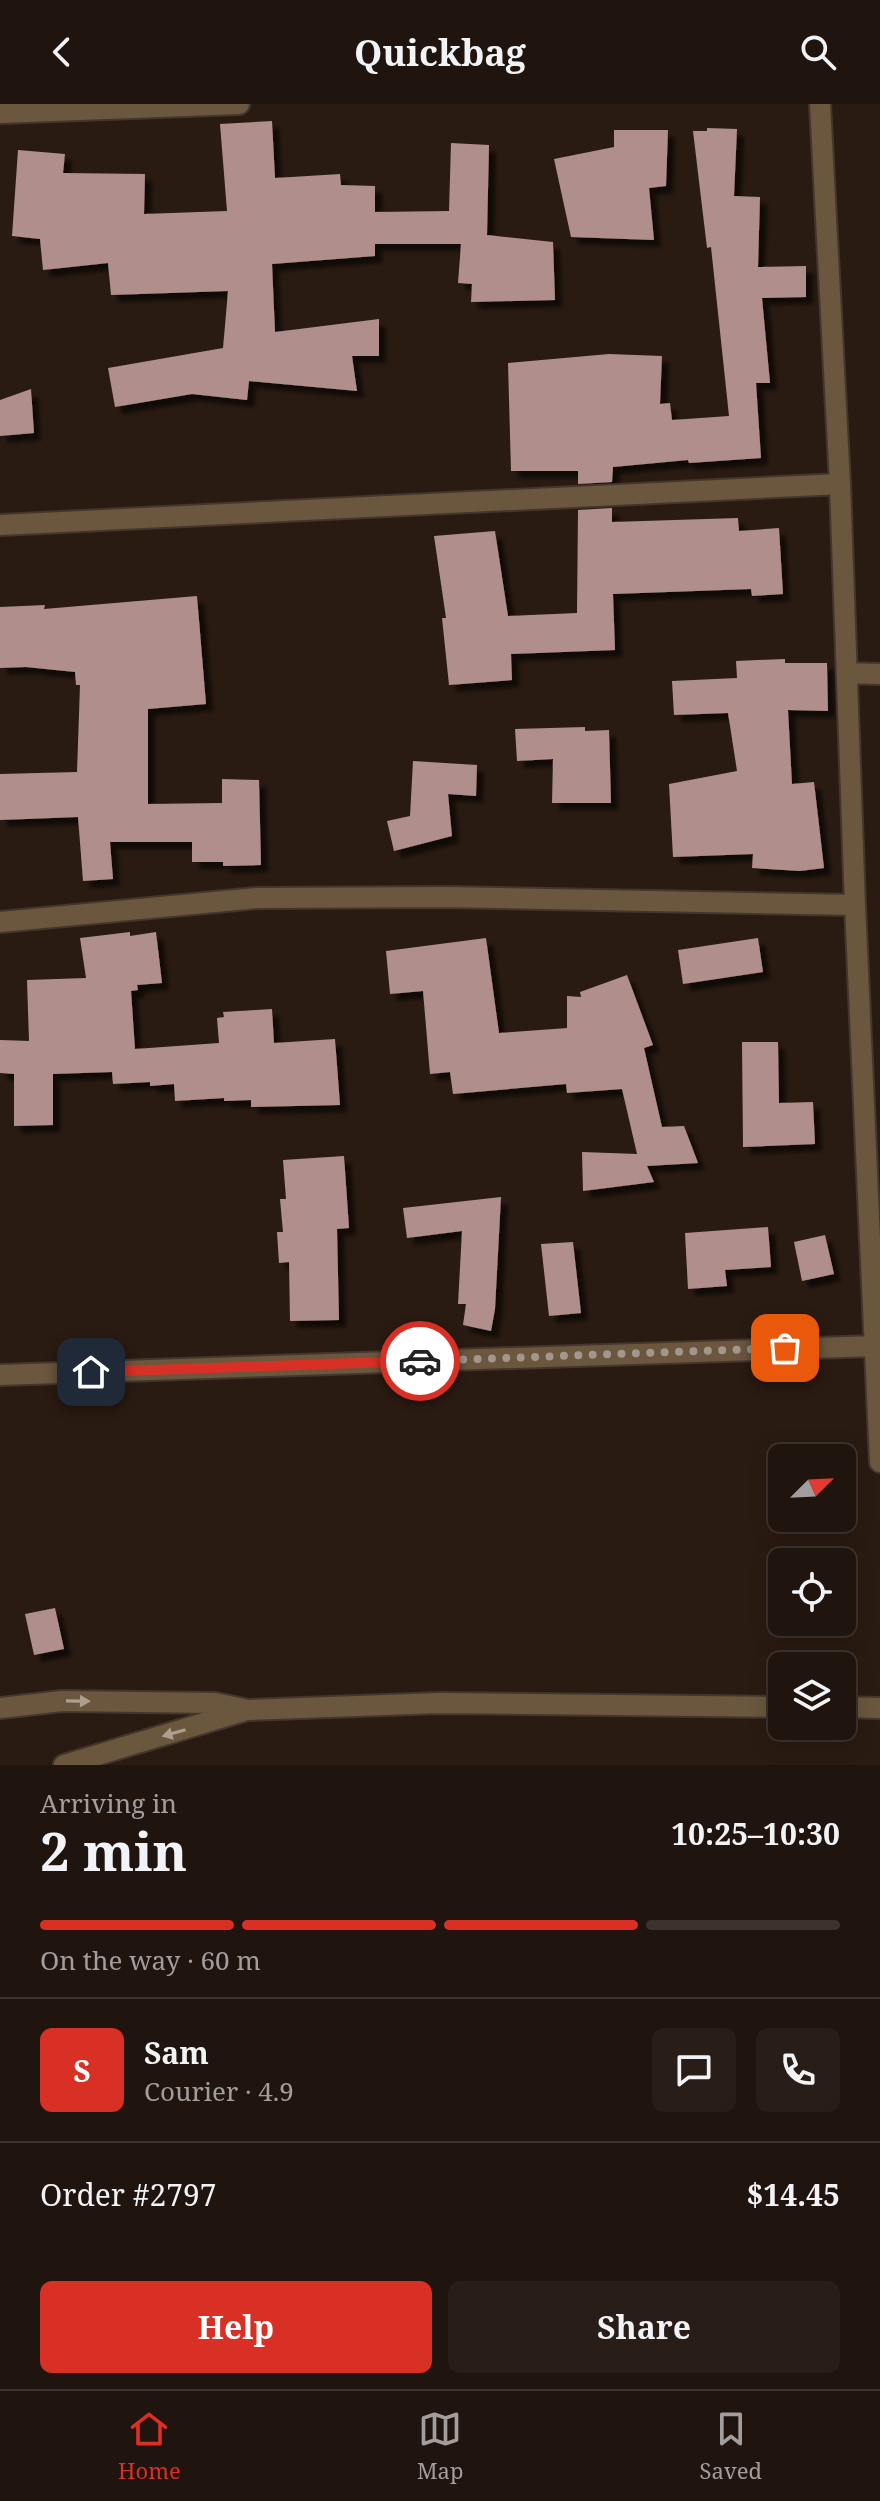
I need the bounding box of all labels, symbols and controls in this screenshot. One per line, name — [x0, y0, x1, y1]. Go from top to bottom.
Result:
text: Quickbag — [354, 28, 526, 77]
icon: back — [40, 30, 84, 74]
icon: search — [796, 30, 840, 74]
pin — [751, 1314, 819, 1382]
courier — [380, 1321, 460, 1401]
icon: bag — [763, 1326, 807, 1370]
pin — [57, 1338, 125, 1406]
icon: car — [398, 1339, 442, 1383]
icon: home — [69, 1350, 113, 1394]
north arrow — [768, 1444, 856, 1532]
map controls — [768, 1444, 856, 1740]
button: locate — [768, 1548, 856, 1636]
button: layers — [768, 1652, 856, 1740]
one-way arrow — [66, 1695, 91, 1707]
one-way arrow — [161, 1727, 185, 1740]
text: Arriving in — [40, 1785, 177, 1821]
text: 10:25–10:30 — [671, 1813, 840, 1854]
text: 2 min — [40, 1815, 187, 1886]
text: On the way · 60 m — [40, 1942, 261, 1978]
button: chat — [652, 2028, 736, 2112]
button: phone — [756, 2028, 840, 2112]
text: Sam — [144, 2032, 209, 2073]
text: S — [73, 2050, 91, 2091]
text: Courier · 4.9 — [144, 2073, 294, 2109]
text: Order #2797 — [40, 2174, 217, 2215]
text: $14.45 — [746, 2174, 840, 2215]
button: Help — [40, 2281, 432, 2373]
button: Share — [448, 2281, 840, 2373]
tab: Home — [118, 2407, 181, 2485]
tab: Map — [417, 2407, 463, 2485]
tab: Saved — [700, 2407, 762, 2485]

